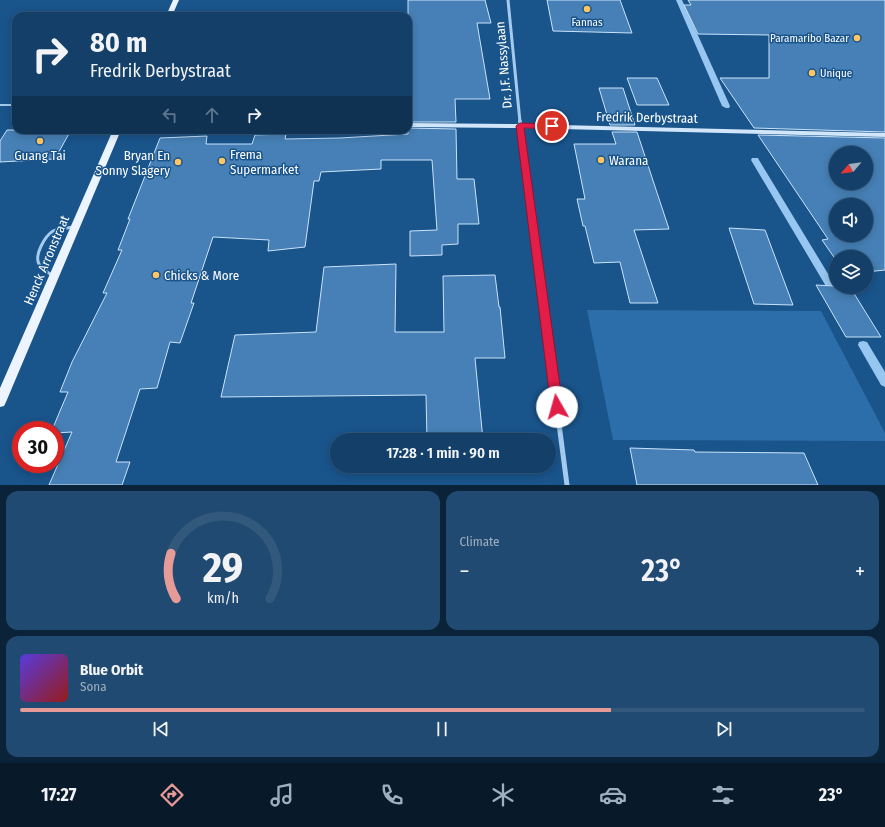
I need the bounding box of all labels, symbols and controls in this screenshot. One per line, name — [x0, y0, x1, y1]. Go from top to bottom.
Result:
marker: Fannas — [582, 4, 592, 14]
place label: Fannas — [571, 16, 603, 29]
street label: Dr. J.F. Nassylaan — [492, 21, 515, 109]
text: 80 m — [90, 26, 147, 59]
icon: right — [24, 28, 76, 80]
place label: Paramaribo Bazar — [770, 32, 849, 45]
marker: Paramaribo Bazar — [852, 33, 862, 43]
text: Fredrik Derbystraat — [90, 60, 231, 82]
place label: Unique — [820, 67, 852, 80]
marker: Unique — [807, 68, 817, 78]
icon: left — [159, 104, 181, 126]
icon: ahead — [201, 104, 223, 126]
icon: right — [243, 104, 265, 126]
pin — [535, 109, 569, 143]
street label: Fredrik Derbystraat — [596, 109, 699, 126]
icon: arrive — [541, 115, 563, 137]
marker: Guang Tai — [35, 136, 45, 146]
north arrow — [829, 146, 873, 190]
map controls — [829, 146, 873, 294]
place label: Frema Supermarket — [230, 147, 299, 177]
place label: Guang Tai — [14, 148, 66, 163]
place label: Bryan En Sonny Slagery — [96, 148, 170, 178]
place label: Warana — [609, 153, 648, 168]
marker: Warana — [596, 155, 606, 165]
marker: Frema Supermarket — [217, 156, 227, 166]
marker: Bryan En Sonny Slagery — [173, 157, 183, 167]
button: sound — [829, 198, 873, 242]
street label: Henck Arronstraat — [21, 212, 72, 307]
button: layers — [829, 250, 873, 294]
place label: Chicks & More — [164, 268, 239, 283]
marker: Chicks & More — [151, 270, 161, 280]
position arrow — [536, 386, 578, 428]
speed limit sign: 30 — [12, 421, 64, 473]
text: 17:28 · 1 min · 90 m — [386, 444, 500, 462]
text: Climate — [460, 534, 500, 549]
text: 29 — [201, 542, 243, 592]
text: 23° — [641, 553, 683, 589]
text: − — [460, 558, 469, 585]
text: + — [855, 558, 865, 585]
text: km/h — [207, 589, 239, 606]
text: Blue Orbit — [80, 661, 143, 679]
text: Sona — [80, 679, 107, 694]
icon: previous — [150, 718, 172, 740]
icon: pause — [431, 718, 453, 740]
icon: next — [713, 718, 735, 740]
icon: directions — [158, 781, 186, 809]
icon: music — [268, 781, 296, 809]
icon: phone — [378, 781, 406, 809]
icon: climate — [489, 781, 517, 809]
icon: car — [599, 781, 627, 809]
icon: filters — [709, 781, 737, 809]
text: 17:27 — [41, 784, 76, 806]
text: 23° — [819, 784, 844, 806]

